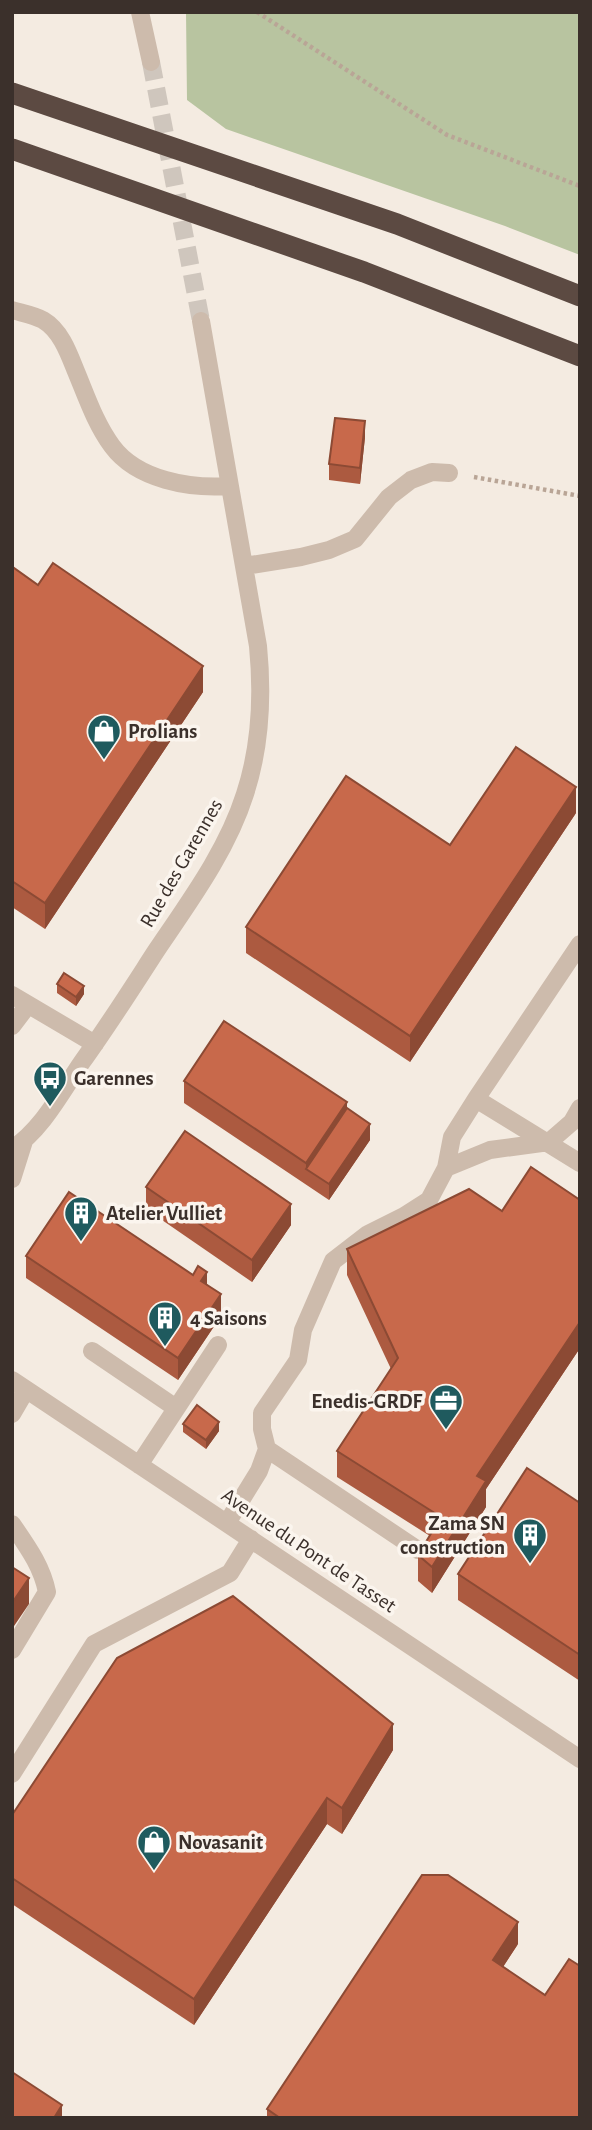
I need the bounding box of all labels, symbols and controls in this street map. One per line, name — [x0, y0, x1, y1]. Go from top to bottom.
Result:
shop icon: Prolians — [85, 712, 123, 761]
place label: Prolians — [128, 721, 197, 742]
street label: Rue des Garennes — [136, 796, 227, 931]
bus stop icon: Garennes — [31, 1059, 69, 1108]
place label: Garennes — [74, 1068, 154, 1089]
building icon: Atelier Vulliet — [62, 1194, 100, 1243]
place label: Atelier Vulliet — [106, 1203, 222, 1224]
building icon: 4 Saisons — [146, 1299, 184, 1348]
place label: 4 Saisons — [190, 1308, 267, 1329]
office icon: Enedis-GRDF — [427, 1382, 465, 1431]
place label: Enedis-GRDF — [311, 1391, 422, 1412]
street label: Avenue du Pont de Tasset — [218, 1484, 400, 1617]
place label: Zama SN construction — [400, 1513, 505, 1558]
building icon: Zama SN construction — [511, 1516, 549, 1565]
shop icon: Novasanit — [135, 1823, 173, 1872]
place label: Novasanit — [178, 1832, 263, 1853]

